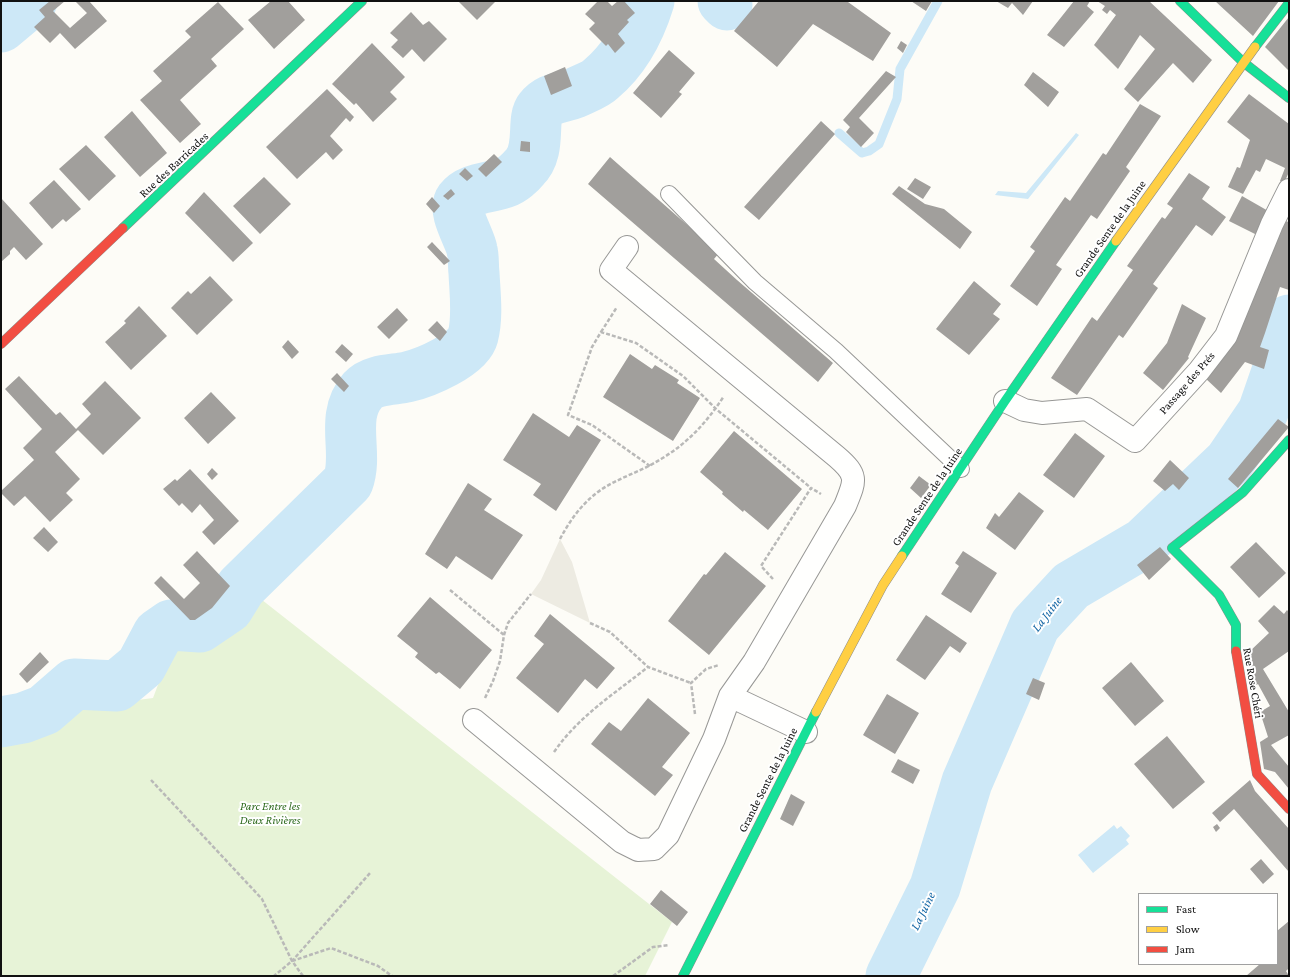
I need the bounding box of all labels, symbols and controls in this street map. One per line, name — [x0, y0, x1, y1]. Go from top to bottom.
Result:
street label: Rue des Barricades — [136, 129, 212, 201]
street label: Grande Sente de la Juine — [1071, 177, 1149, 281]
street label: Passage des Prés — [1156, 349, 1218, 417]
street label: Grande Sente de la Juine — [889, 445, 965, 549]
water label: La Juine — [1028, 593, 1066, 635]
street label: Rue Rose Chéri — [1240, 647, 1266, 719]
street label: Grande Sente de la Juine — [735, 725, 801, 835]
park label: Parc Entre les Deux Rivières — [240, 799, 300, 827]
water label: La Juine — [907, 889, 939, 933]
legend — [1138, 893, 1278, 965]
text: Fast — [1176, 902, 1196, 916]
text: Slow — [1176, 922, 1200, 936]
text: Jam — [1176, 942, 1195, 956]

